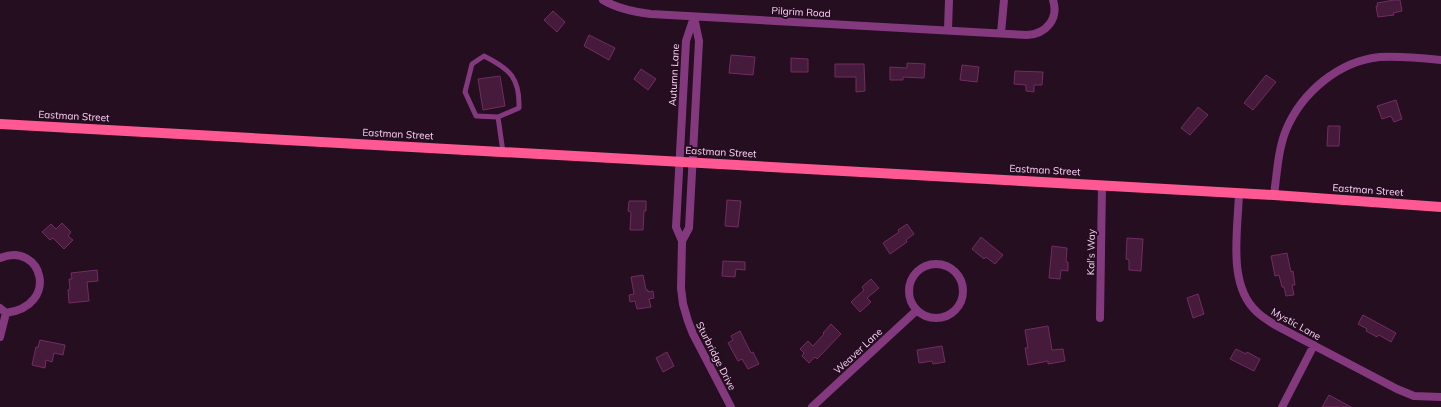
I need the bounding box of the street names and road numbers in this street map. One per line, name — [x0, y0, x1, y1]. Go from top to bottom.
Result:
street label: Pilgrim Road — [771, 4, 831, 20]
street label: Autumn Lane — [666, 44, 682, 106]
street label: Eastman Street — [38, 108, 110, 124]
street label: Eastman Street — [362, 126, 434, 142]
street label: Eastman Street — [685, 144, 757, 160]
street label: Eastman Street — [1009, 162, 1081, 178]
street label: Eastman Street — [1332, 181, 1404, 199]
street label: Kal's Way — [1084, 228, 1098, 275]
street label: Mystic Lane — [1269, 305, 1323, 343]
street label: Sturbridge Drive — [693, 319, 739, 393]
street label: Weaver Lane — [831, 325, 885, 377]

